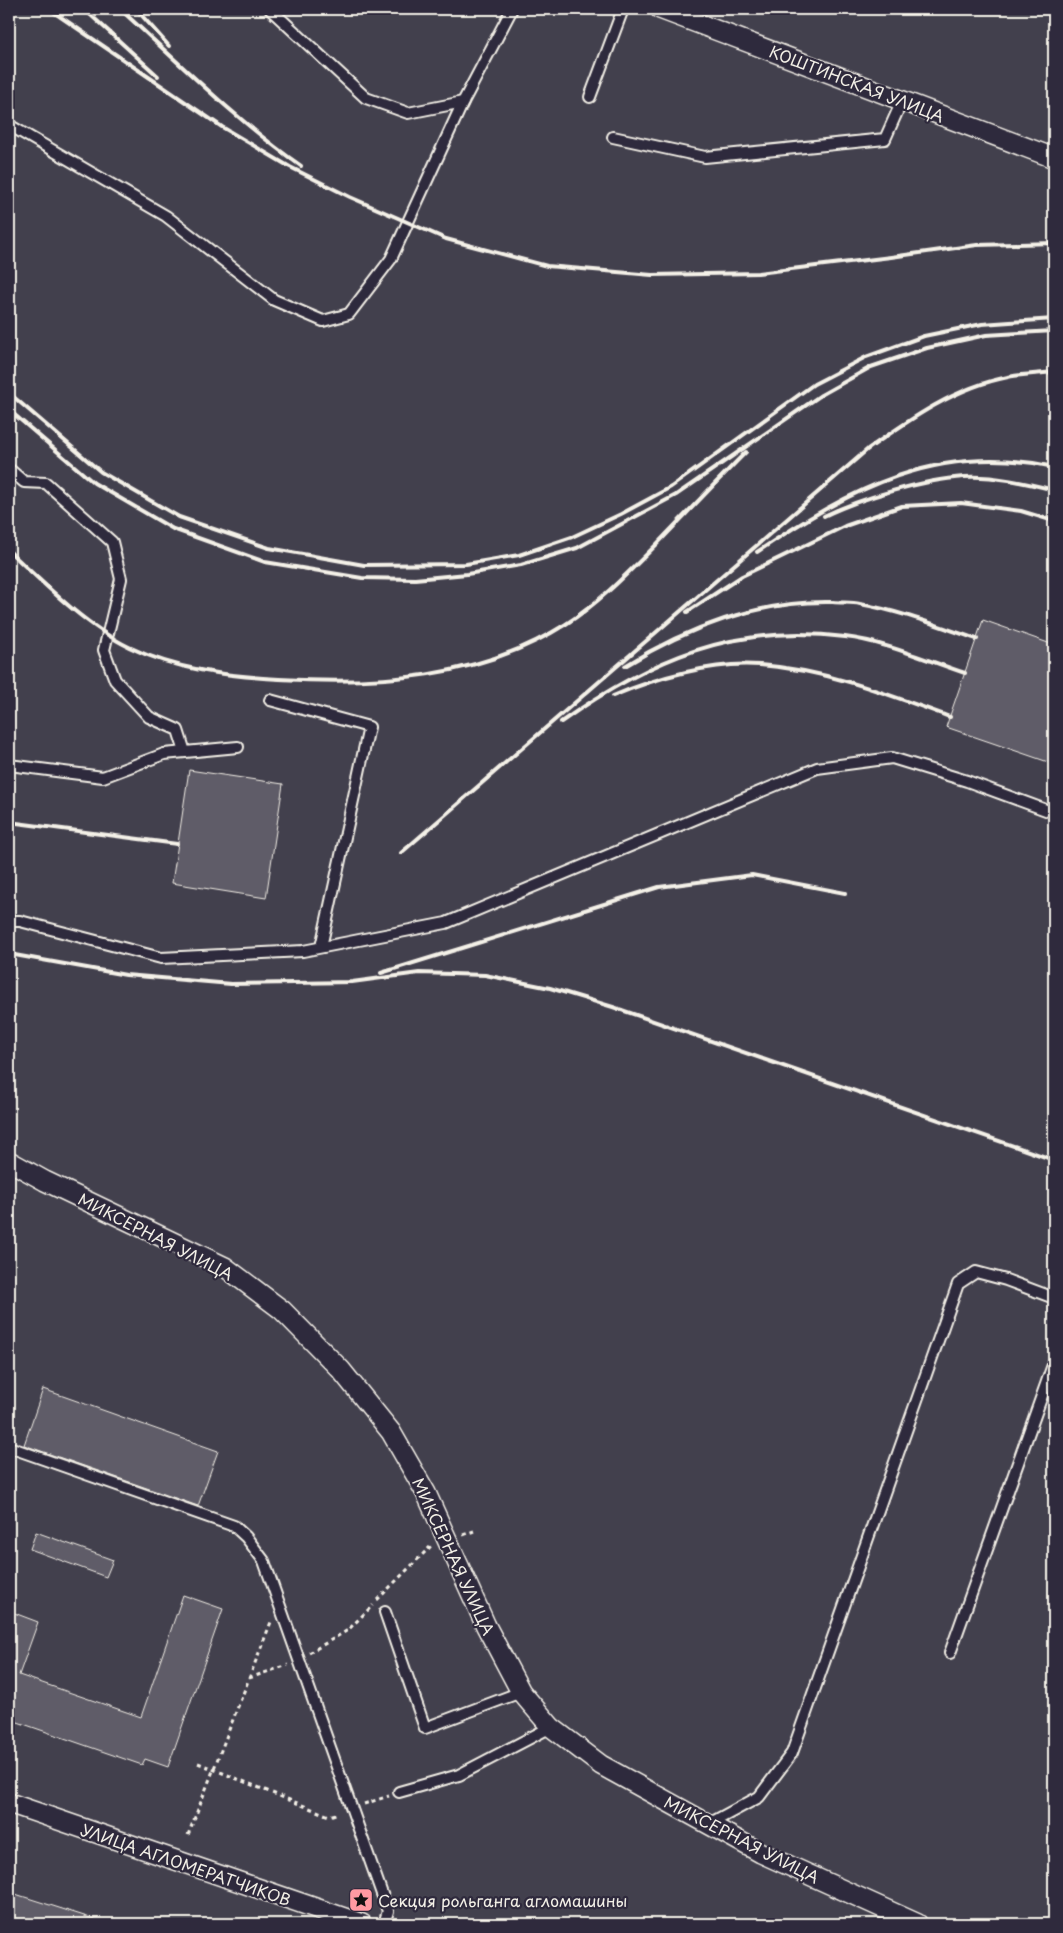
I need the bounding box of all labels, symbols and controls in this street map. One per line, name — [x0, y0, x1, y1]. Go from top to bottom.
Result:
street label: КОШТИНСКАЯ УЛИЦА — [766, 38, 948, 128]
street label: МИКСЕРНАЯ УЛИЦА — [74, 1186, 238, 1286]
street label: МИКСЕРНАЯ УЛИЦА — [407, 1473, 501, 1639]
street label: МИКСЕРНАЯ УЛИЦА — [660, 1789, 824, 1889]
street label: УЛИЦА АГЛОМЕРАТЧИКОВ — [78, 1817, 294, 1911]
place icon: Секция рольганга агломашины — [348, 1887, 374, 1913]
place label: Секция рольганга агломашины — [378, 1888, 627, 1912]

